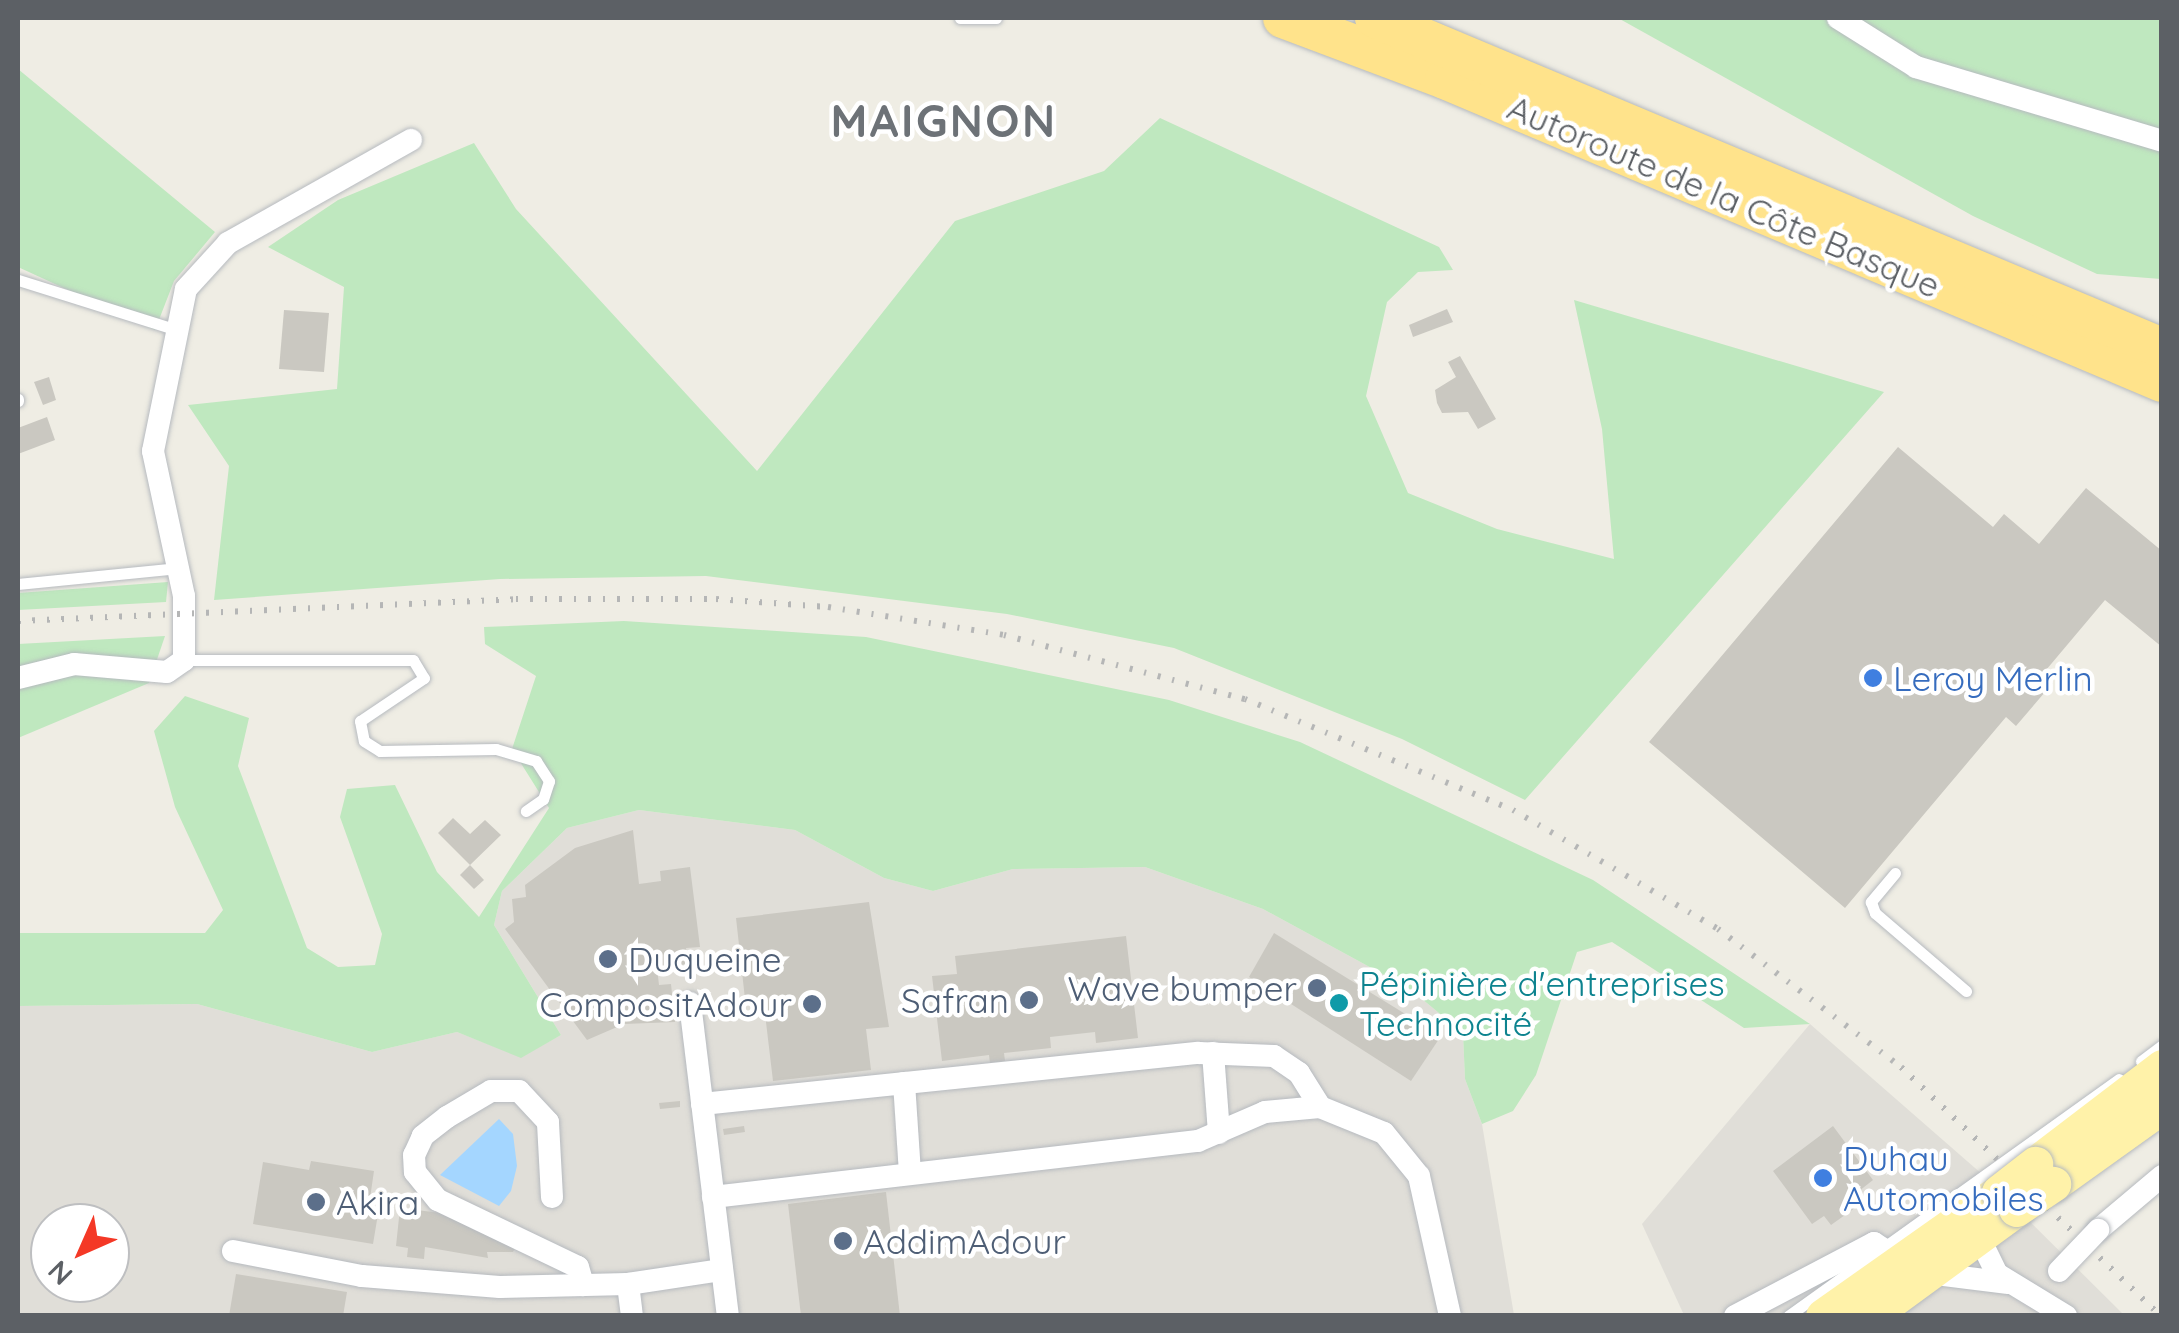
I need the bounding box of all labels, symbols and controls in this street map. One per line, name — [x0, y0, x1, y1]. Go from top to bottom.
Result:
street label: Autoroute de la Côte Basque — [1502, 86, 1946, 306]
district label: MAIGNON — [830, 94, 1058, 148]
place label: Leroy Merlin — [1893, 657, 2093, 699]
marker: Leroy Merlin — [1862, 667, 1884, 689]
place label: Duqueine — [628, 938, 781, 980]
marker: Duqueine — [597, 948, 619, 970]
place label: Pépinière d'entreprises Technocité — [1359, 962, 1725, 1044]
place label: Wave bumper — [1068, 967, 1297, 1009]
marker: Wave bumper — [1306, 977, 1328, 999]
place label: Safran — [901, 979, 1009, 1021]
place label: CompositAdour — [540, 983, 792, 1025]
marker: Safran — [1018, 989, 1040, 1011]
marker: Pépinière d'entreprises Technocité — [1328, 992, 1350, 1014]
marker: CompositAdour — [801, 993, 823, 1015]
place label: Duhau Automobiles — [1843, 1137, 2044, 1219]
marker: Duhau Automobiles — [1812, 1167, 1834, 1189]
place label: Akira — [336, 1181, 419, 1223]
marker: Akira — [305, 1191, 327, 1213]
north arrow — [30, 1203, 130, 1303]
place label: AddimAdour — [863, 1220, 1066, 1262]
marker: AddimAdour — [832, 1230, 854, 1252]
text: N — [40, 1253, 80, 1293]

